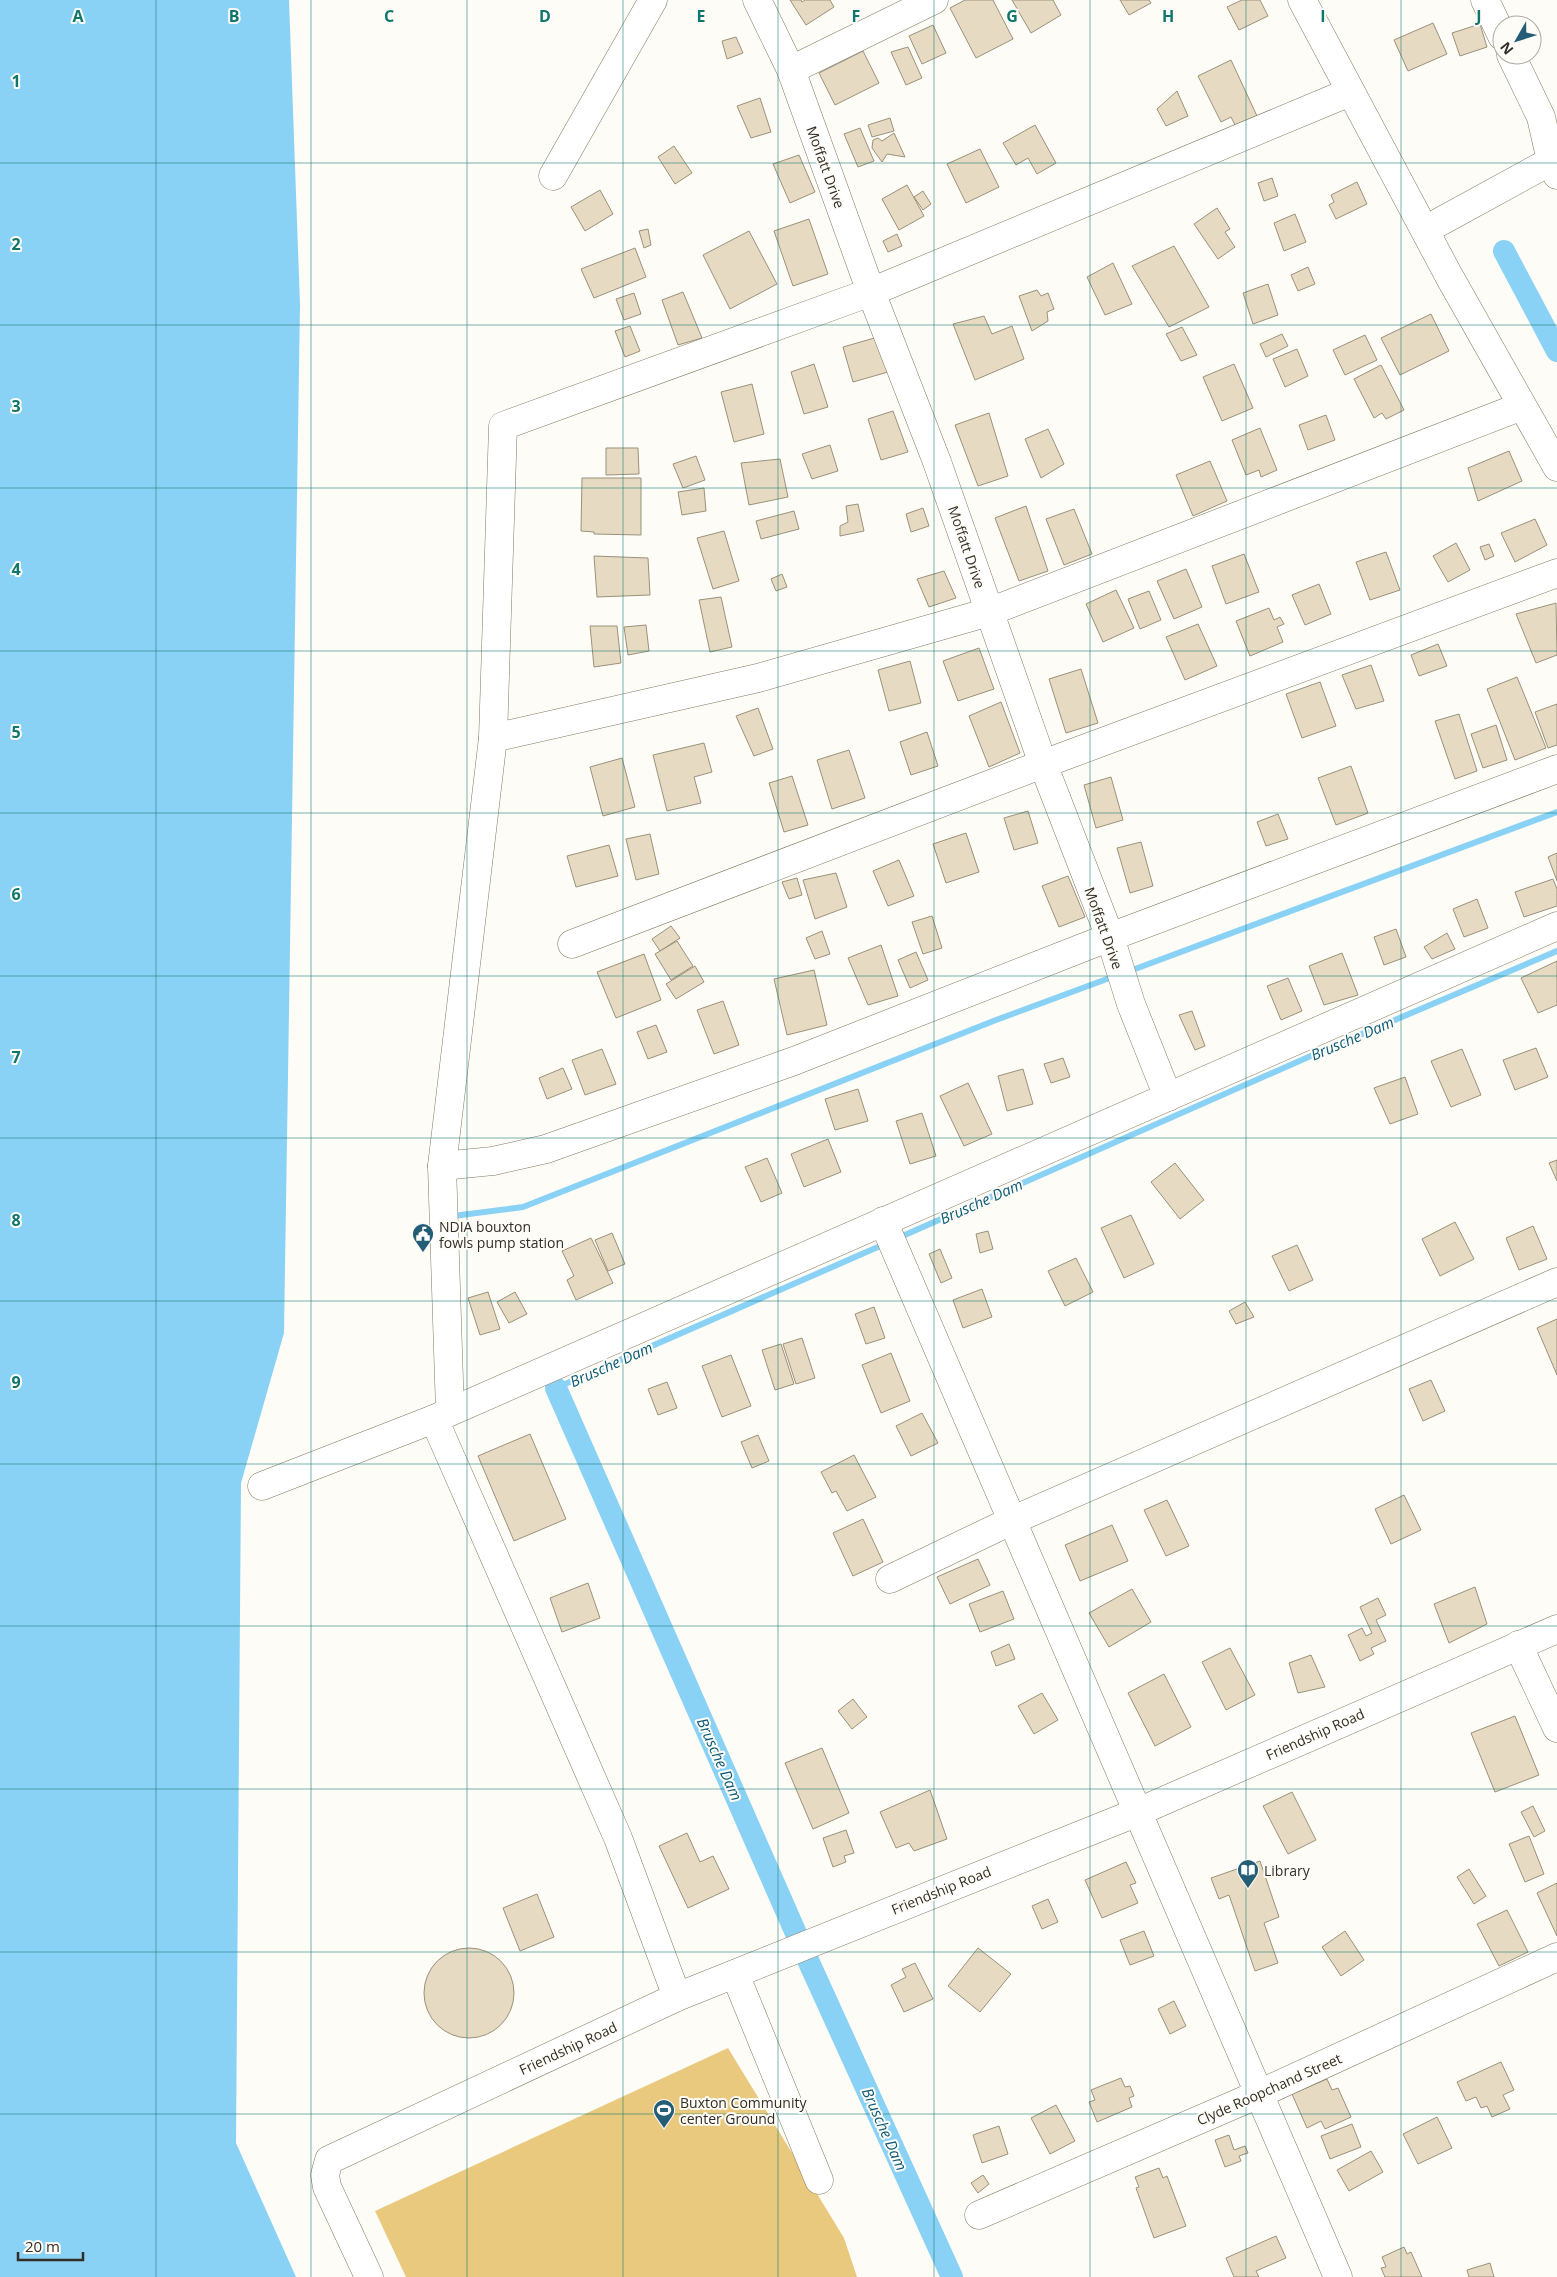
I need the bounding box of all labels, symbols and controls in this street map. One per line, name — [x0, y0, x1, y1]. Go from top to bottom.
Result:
text: A — [72, 5, 84, 27]
text: B — [229, 5, 239, 27]
text: C — [384, 5, 394, 27]
text: D — [539, 5, 551, 27]
text: E — [697, 5, 706, 27]
text: F — [852, 5, 860, 27]
text: G — [1006, 5, 1018, 27]
text: H — [1162, 5, 1174, 27]
text: I — [1320, 5, 1326, 27]
text: J — [1474, 5, 1482, 27]
north arrow — [1492, 15, 1542, 65]
text: N — [1496, 38, 1517, 59]
text: 1 — [11, 70, 21, 92]
street label: Moffatt Drive — [802, 123, 850, 211]
text: 2 — [11, 233, 21, 255]
text: 3 — [11, 395, 21, 417]
street label: Moffatt Drive — [944, 503, 990, 591]
text: 4 — [11, 558, 21, 580]
text: 5 — [11, 721, 21, 743]
text: 6 — [11, 883, 21, 905]
street label: Moffatt Drive — [1080, 884, 1128, 972]
water label: Brusche Dam — [1307, 1012, 1397, 1064]
text: 7 — [11, 1046, 21, 1068]
water label: Brusche Dam — [937, 1174, 1025, 1228]
text: 8 — [11, 1209, 21, 1231]
place label: NDIA bouxton fowls pump station — [439, 1217, 564, 1252]
public building icon: NDIA bouxton fowls pump station — [411, 1222, 435, 1253]
water label: Brusche Dam — [567, 1337, 655, 1391]
text: 9 — [11, 1371, 21, 1393]
street label: Friendship Road — [1263, 1704, 1367, 1764]
water label: Brusche Dam — [693, 1715, 747, 1803]
library icon: Library — [1236, 1858, 1260, 1889]
street label: Friendship Road — [888, 1861, 994, 1919]
place label: Library — [1264, 1861, 1311, 1880]
street label: Friendship Road — [516, 2017, 620, 2079]
street label: Clyde Roopchand Street — [1194, 2049, 1344, 2129]
water label: Brusche Dam — [858, 2085, 912, 2173]
place label: Buxton Community center Ground — [680, 2093, 807, 2128]
sports icon: Buxton Community center Ground — [652, 2098, 676, 2129]
scale bar — [18, 2230, 82, 2262]
text: 20 m — [25, 2236, 60, 2256]

